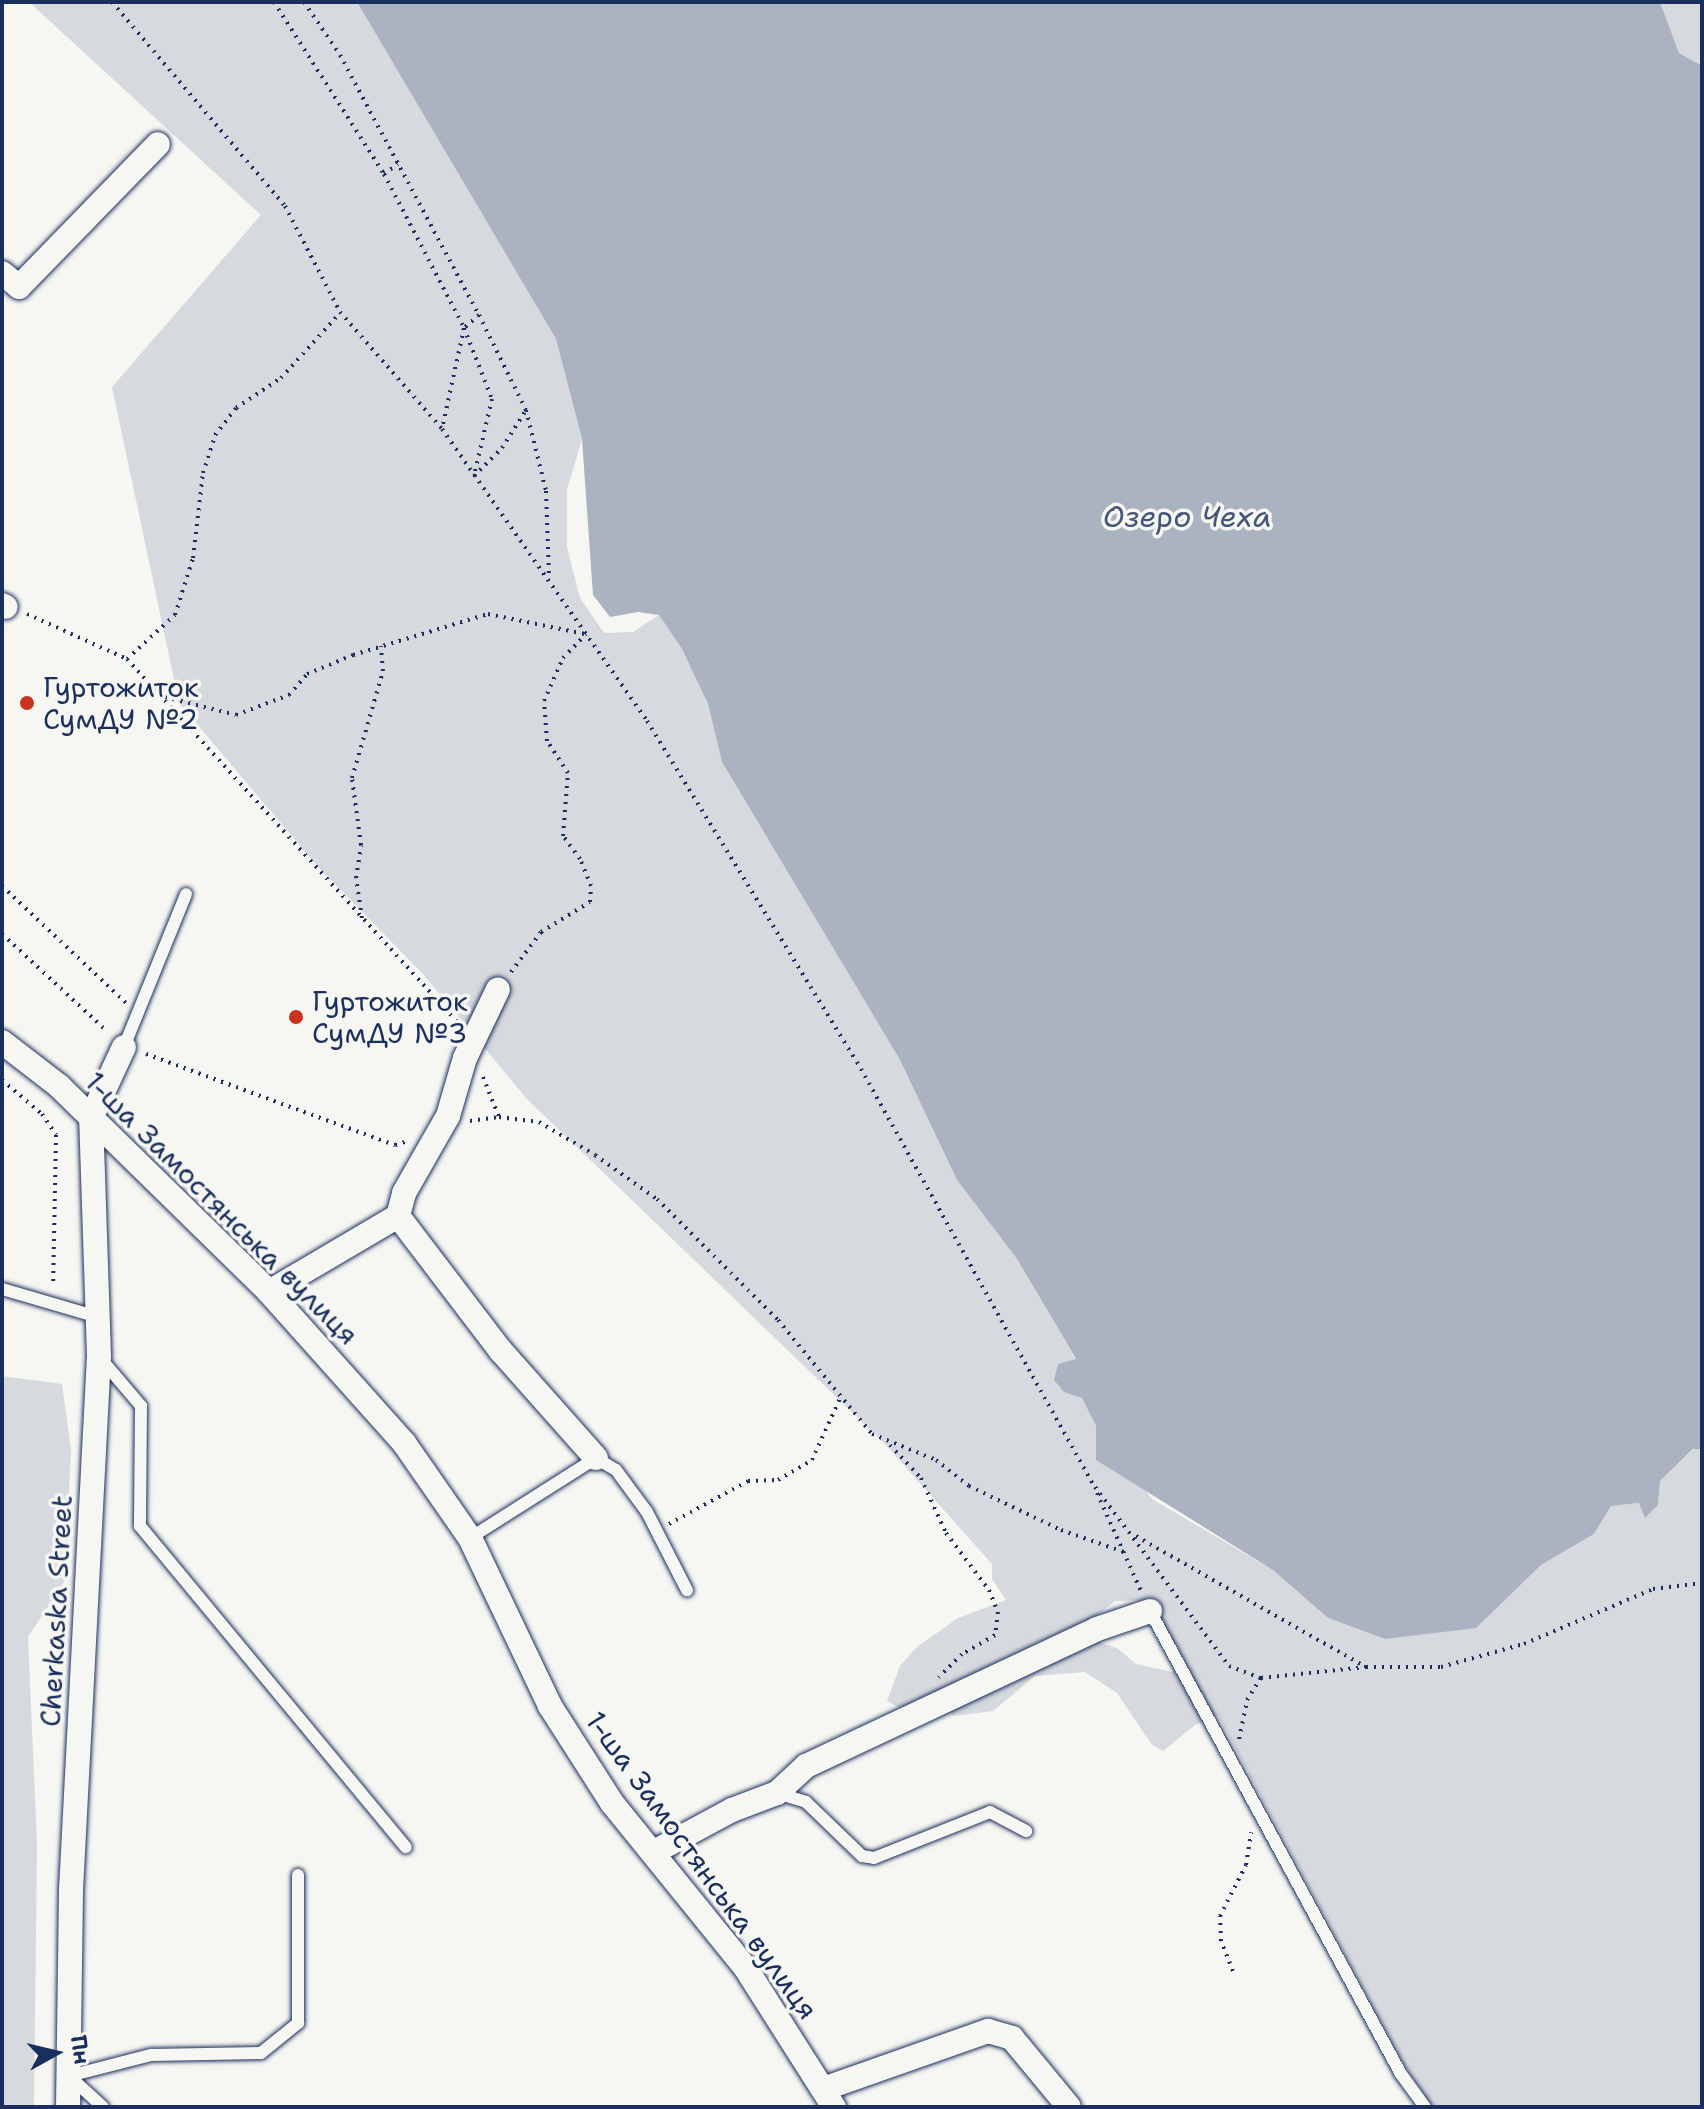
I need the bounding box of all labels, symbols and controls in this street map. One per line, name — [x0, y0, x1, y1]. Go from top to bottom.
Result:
water label: Озеро Чеха — [1103, 499, 1271, 535]
place label: Гуртожиток СумДУ №2 — [43, 670, 199, 736]
marker: Гуртожиток СумДУ №2 — [18, 694, 36, 712]
place label: Гуртожиток СумДУ №3 — [312, 984, 468, 1050]
marker: Гуртожиток СумДУ №3 — [287, 1008, 305, 1026]
street label: 1-ша Замостянська вулиця — [78, 1064, 366, 1352]
street label: Cherkaska Street — [33, 1494, 79, 1728]
street label: 1-ша Замостянська вулиця — [579, 1704, 825, 2026]
north arrow — [16, 2013, 96, 2093]
text: Пн — [64, 2033, 97, 2066]

